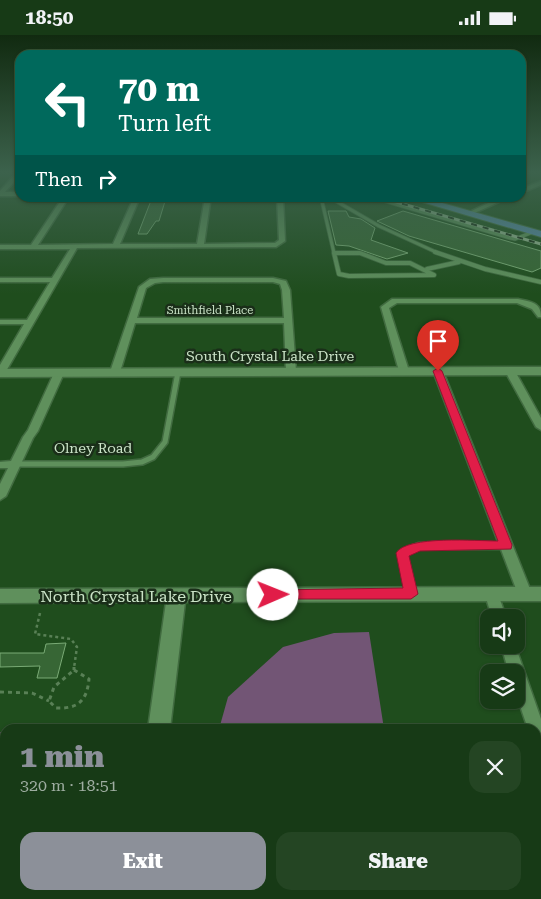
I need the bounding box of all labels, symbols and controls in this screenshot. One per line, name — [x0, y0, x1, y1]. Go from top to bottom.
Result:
text: 18:50 — [25, 6, 74, 29]
text: 70 m — [118, 69, 200, 110]
icon: left — [35, 70, 100, 135]
text: Turn left — [118, 111, 211, 136]
icon: right — [93, 165, 121, 193]
text: Then — [35, 168, 83, 191]
street label: Smithfield Place — [167, 304, 253, 317]
pin — [417, 320, 459, 371]
icon: arrive — [424, 327, 452, 355]
street label: South Crystal Lake Drive — [186, 348, 354, 364]
street label: Olney Road — [54, 440, 132, 456]
position arrow — [246, 568, 298, 620]
street label: North Crystal Lake Drive — [40, 587, 232, 606]
map controls — [480, 609, 525, 709]
button: sound — [480, 609, 525, 654]
button: layers — [480, 664, 525, 709]
text: 1 min — [20, 739, 104, 774]
button: close — [469, 741, 521, 793]
text: 320 m · 18:51 — [20, 776, 118, 795]
button: Exit — [20, 832, 266, 890]
button: Share — [276, 832, 521, 890]

